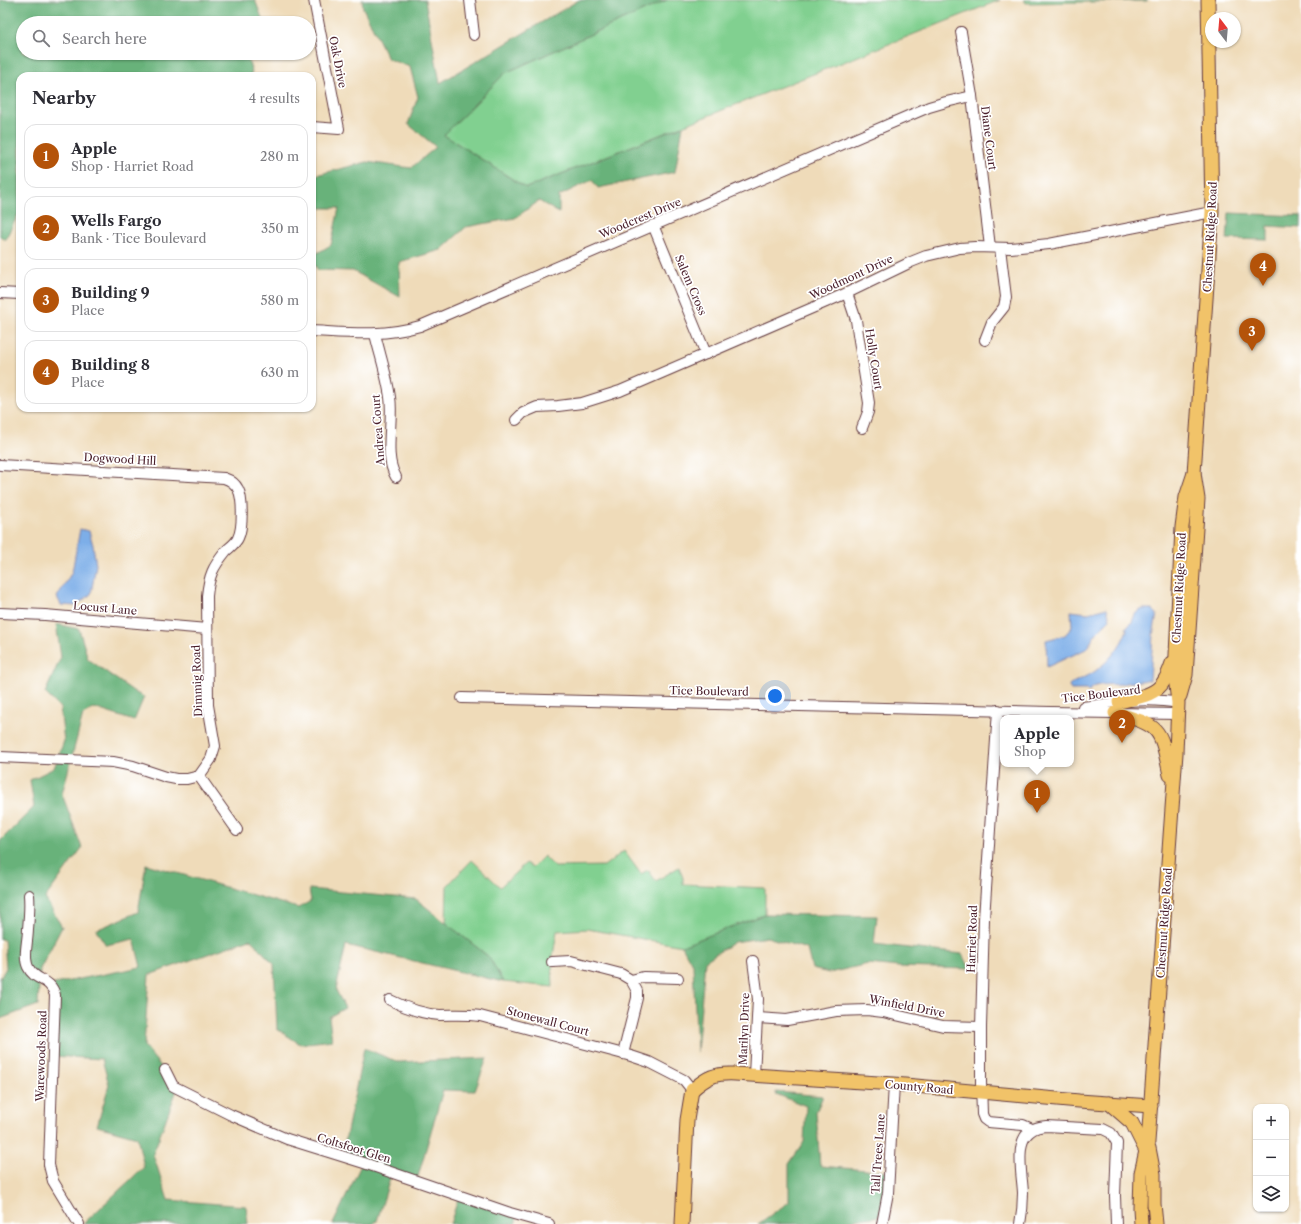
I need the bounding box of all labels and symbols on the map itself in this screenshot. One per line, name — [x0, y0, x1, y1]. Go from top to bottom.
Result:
north arrow — [1205, 12, 1241, 48]
street label: Oak Drive — [326, 35, 350, 89]
street label: Diane Court — [978, 105, 1000, 171]
street label: Chestnut Ridge Road — [1200, 181, 1220, 293]
street label: Woodcrest Drive — [596, 194, 683, 242]
street label: Woodmont Drive — [806, 252, 895, 303]
street label: Salem Cross — [672, 253, 710, 317]
pin: 4 — [1250, 253, 1276, 286]
pin: 3 — [1239, 318, 1265, 351]
street label: Holly Court — [862, 327, 886, 391]
street label: Andrea Court — [369, 394, 388, 467]
street label: Dogwood Hill — [83, 450, 157, 468]
street label: Chestnut Ridge Road — [1169, 532, 1189, 644]
street label: Locust Lane — [72, 598, 138, 618]
street label: Dimmig Road — [189, 644, 205, 717]
street label: Tice Boulevard — [1061, 682, 1142, 706]
street label: Tice Boulevard — [669, 683, 749, 699]
your location — [765, 686, 785, 706]
pin: 2 — [1109, 710, 1135, 743]
pin: 1 — [1024, 780, 1050, 813]
street label: Chestnut Ridge Road — [1153, 867, 1175, 979]
street label: Harriet Road — [964, 905, 980, 973]
street label: Winfield Drive — [867, 992, 946, 1020]
street label: Marilyn Drive — [736, 993, 752, 1065]
street label: Stonewall Court — [505, 1003, 591, 1039]
street label: Warewoods Road — [32, 1010, 50, 1103]
street label: County Road — [884, 1077, 954, 1097]
street label: Tall Trees Lane — [868, 1113, 888, 1195]
street label: Coltsfoot Glen — [315, 1130, 393, 1166]

